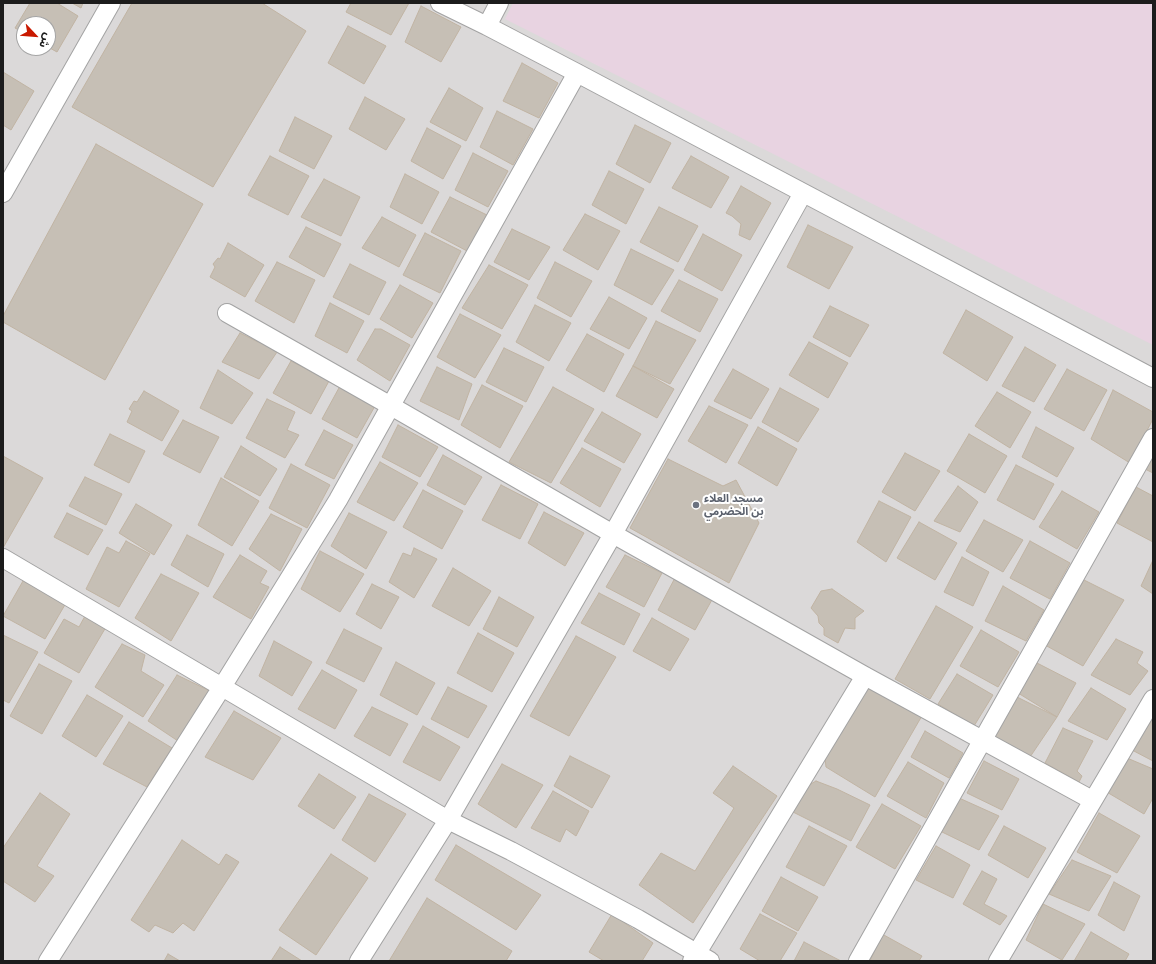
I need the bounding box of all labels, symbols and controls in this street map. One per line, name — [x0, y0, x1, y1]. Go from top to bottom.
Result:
north arrow — [16, 16, 56, 56]
text: ش — [37, 31, 55, 50]
place label: مسجد العلاء بن الحضرمي — [704, 492, 764, 518]
marker: مسجد العلاء بن الحضرمي — [691, 500, 701, 510]

